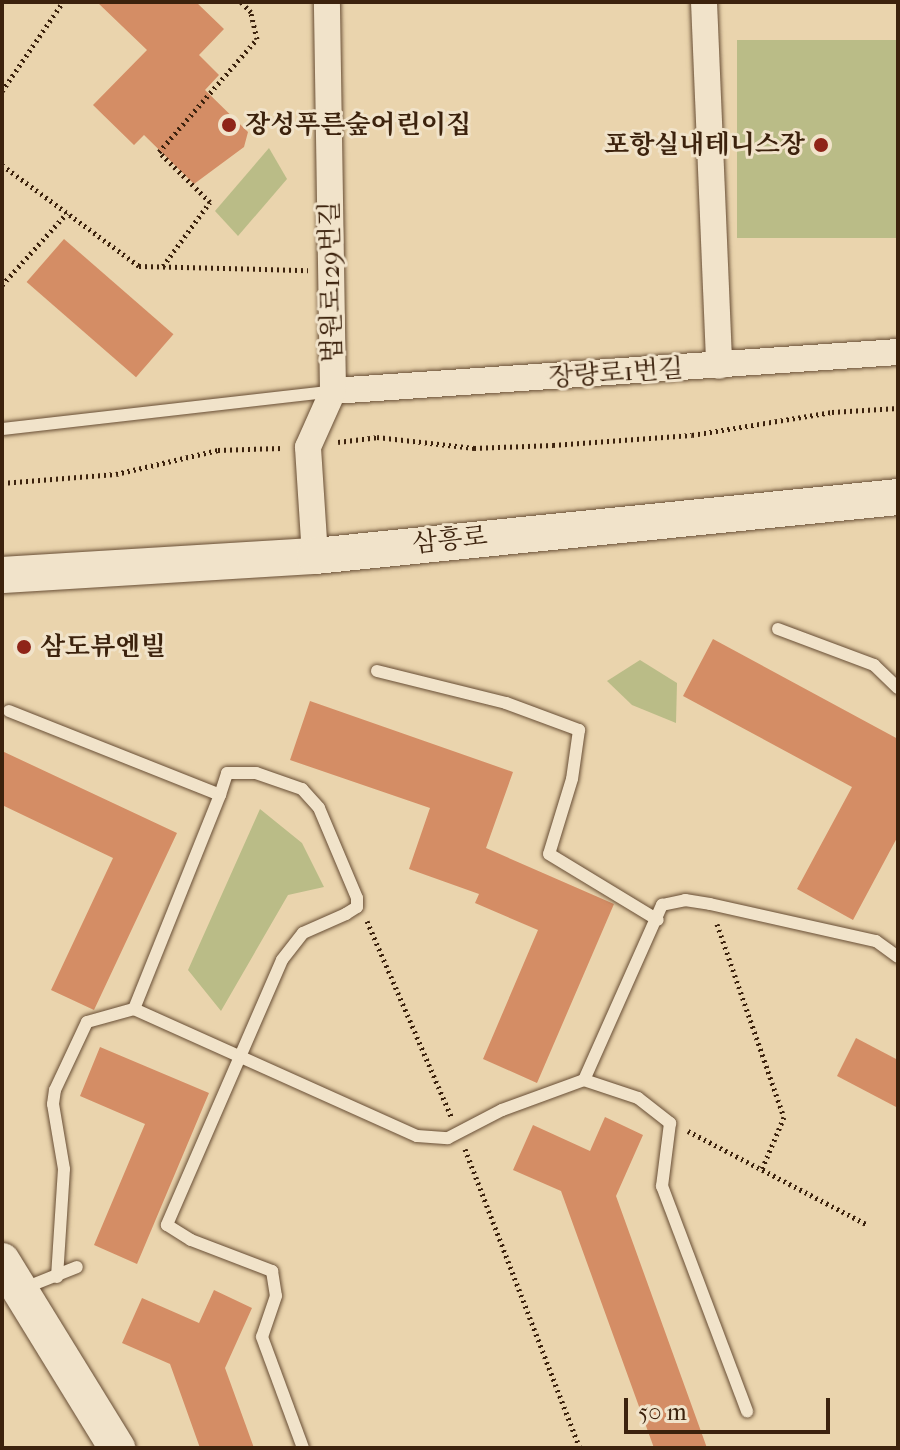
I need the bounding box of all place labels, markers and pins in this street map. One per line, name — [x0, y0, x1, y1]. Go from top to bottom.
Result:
place label: 장성푸른숲어린이집 — [245, 109, 471, 141]
marker: 장성푸른숲어린이집 — [220, 116, 238, 134]
place label: 포항실내테니스장 — [604, 129, 805, 161]
marker: 포항실내테니스장 — [812, 136, 830, 154]
place label: 삼도뷰엔빌 — [40, 631, 166, 663]
marker: 삼도뷰엔빌 — [15, 638, 33, 656]

